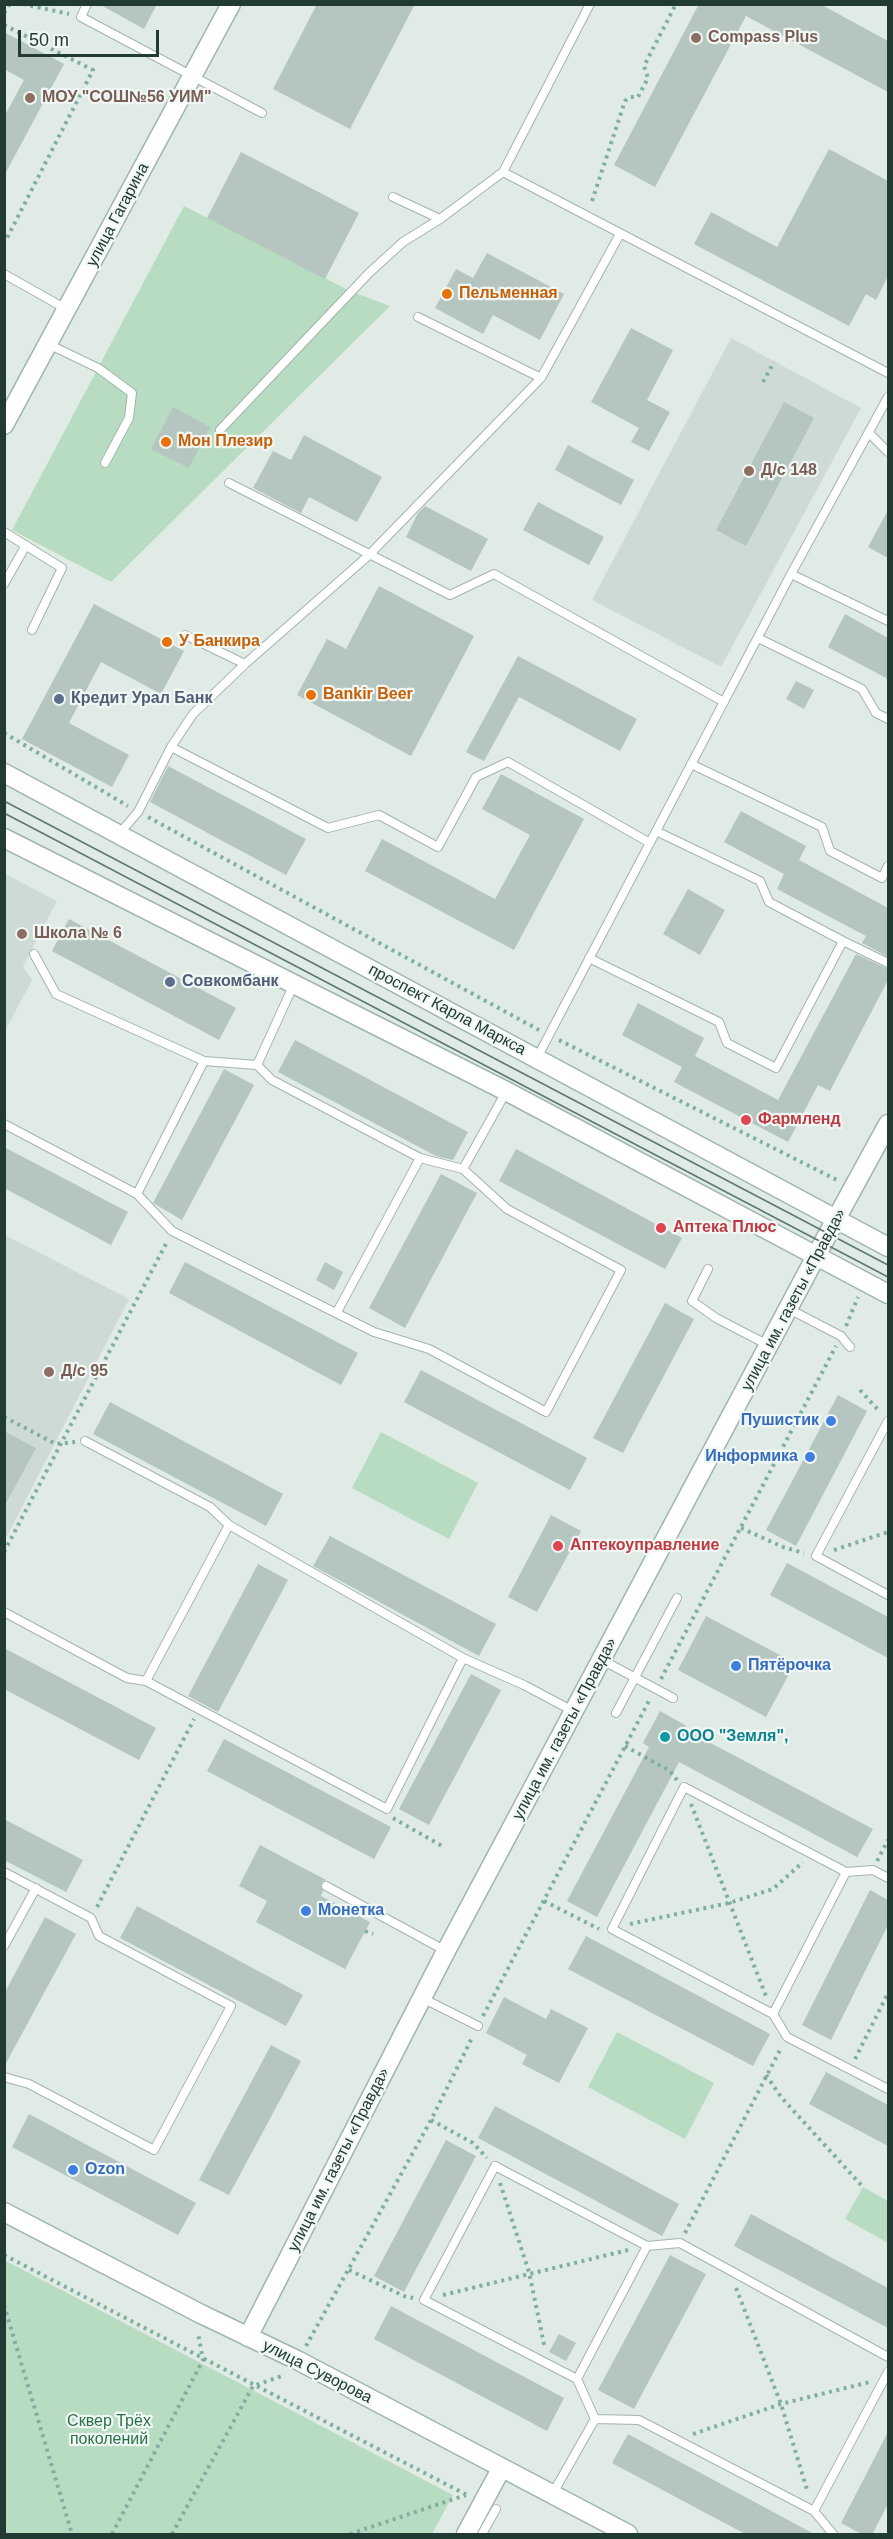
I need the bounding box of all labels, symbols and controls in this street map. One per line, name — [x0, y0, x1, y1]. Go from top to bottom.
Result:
scale bar — [21, 18, 162, 56]
place label: Compass Plus — [708, 28, 818, 48]
text: 50 m — [29, 30, 69, 50]
marker: Compass Plus — [689, 31, 703, 45]
place label: МОУ "СОШ№56 УИМ" — [42, 88, 211, 108]
marker: МОУ "СОШ№56 УИМ" — [23, 91, 37, 105]
street label: улица Гагарина — [83, 160, 153, 270]
place label: Пельменная — [459, 284, 558, 304]
marker: Пельменная — [440, 287, 454, 301]
place label: Мон Плезир — [178, 432, 273, 452]
marker: Мон Плезир — [159, 435, 173, 449]
place label: Д/с 148 — [761, 461, 817, 481]
marker: Д/с 148 — [742, 464, 756, 478]
place label: У Банкира — [179, 632, 260, 652]
marker: У Банкира — [160, 635, 174, 649]
place label: Bankir Beer — [323, 685, 413, 705]
marker: Bankir Beer — [304, 688, 318, 702]
place label: Кредит Урал Банк — [71, 689, 212, 709]
marker: Кредит Урал Банк — [52, 692, 66, 706]
place label: Школа № 6 — [34, 924, 122, 944]
marker: Школа № 6 — [15, 927, 29, 941]
street label: проспект Карла Маркса — [365, 960, 529, 1060]
place label: Совкомбанк — [182, 972, 279, 992]
marker: Совкомбанк — [163, 975, 177, 989]
place label: Фармленд — [758, 1110, 841, 1130]
marker: Фармленд — [739, 1113, 753, 1127]
street label: улица им. газеты «Правда» — [738, 1205, 850, 1395]
place label: Аптека Плюс — [673, 1218, 776, 1238]
marker: Аптека Плюс — [654, 1221, 668, 1235]
place label: Д/с 95 — [61, 1362, 108, 1382]
marker: Д/с 95 — [42, 1365, 56, 1379]
place label: Пушистик — [741, 1411, 819, 1431]
marker: Пушистик — [824, 1414, 838, 1428]
place label: Информика — [705, 1447, 798, 1467]
marker: Информика — [803, 1450, 817, 1464]
place label: Аптекоуправление — [570, 1536, 719, 1556]
marker: Аптекоуправление — [551, 1539, 565, 1553]
street label: улица им. газеты «Правда» — [509, 1634, 621, 1824]
place label: Пятёрочка — [748, 1656, 831, 1676]
marker: Пятёрочка — [729, 1659, 743, 1673]
place label: ООО "Земля", — [677, 1727, 788, 1747]
marker: ООО "Земля", — [658, 1730, 672, 1744]
place label: Монетка — [318, 1901, 384, 1921]
marker: Монетка — [299, 1904, 313, 1918]
street label: улица им. газеты «Правда» — [284, 2065, 394, 2255]
place label: Ozon — [85, 2160, 125, 2180]
marker: Ozon — [66, 2163, 80, 2177]
street label: улица Суворова — [259, 2336, 375, 2408]
park label: Сквер Трёх поколений — [67, 2412, 151, 2450]

